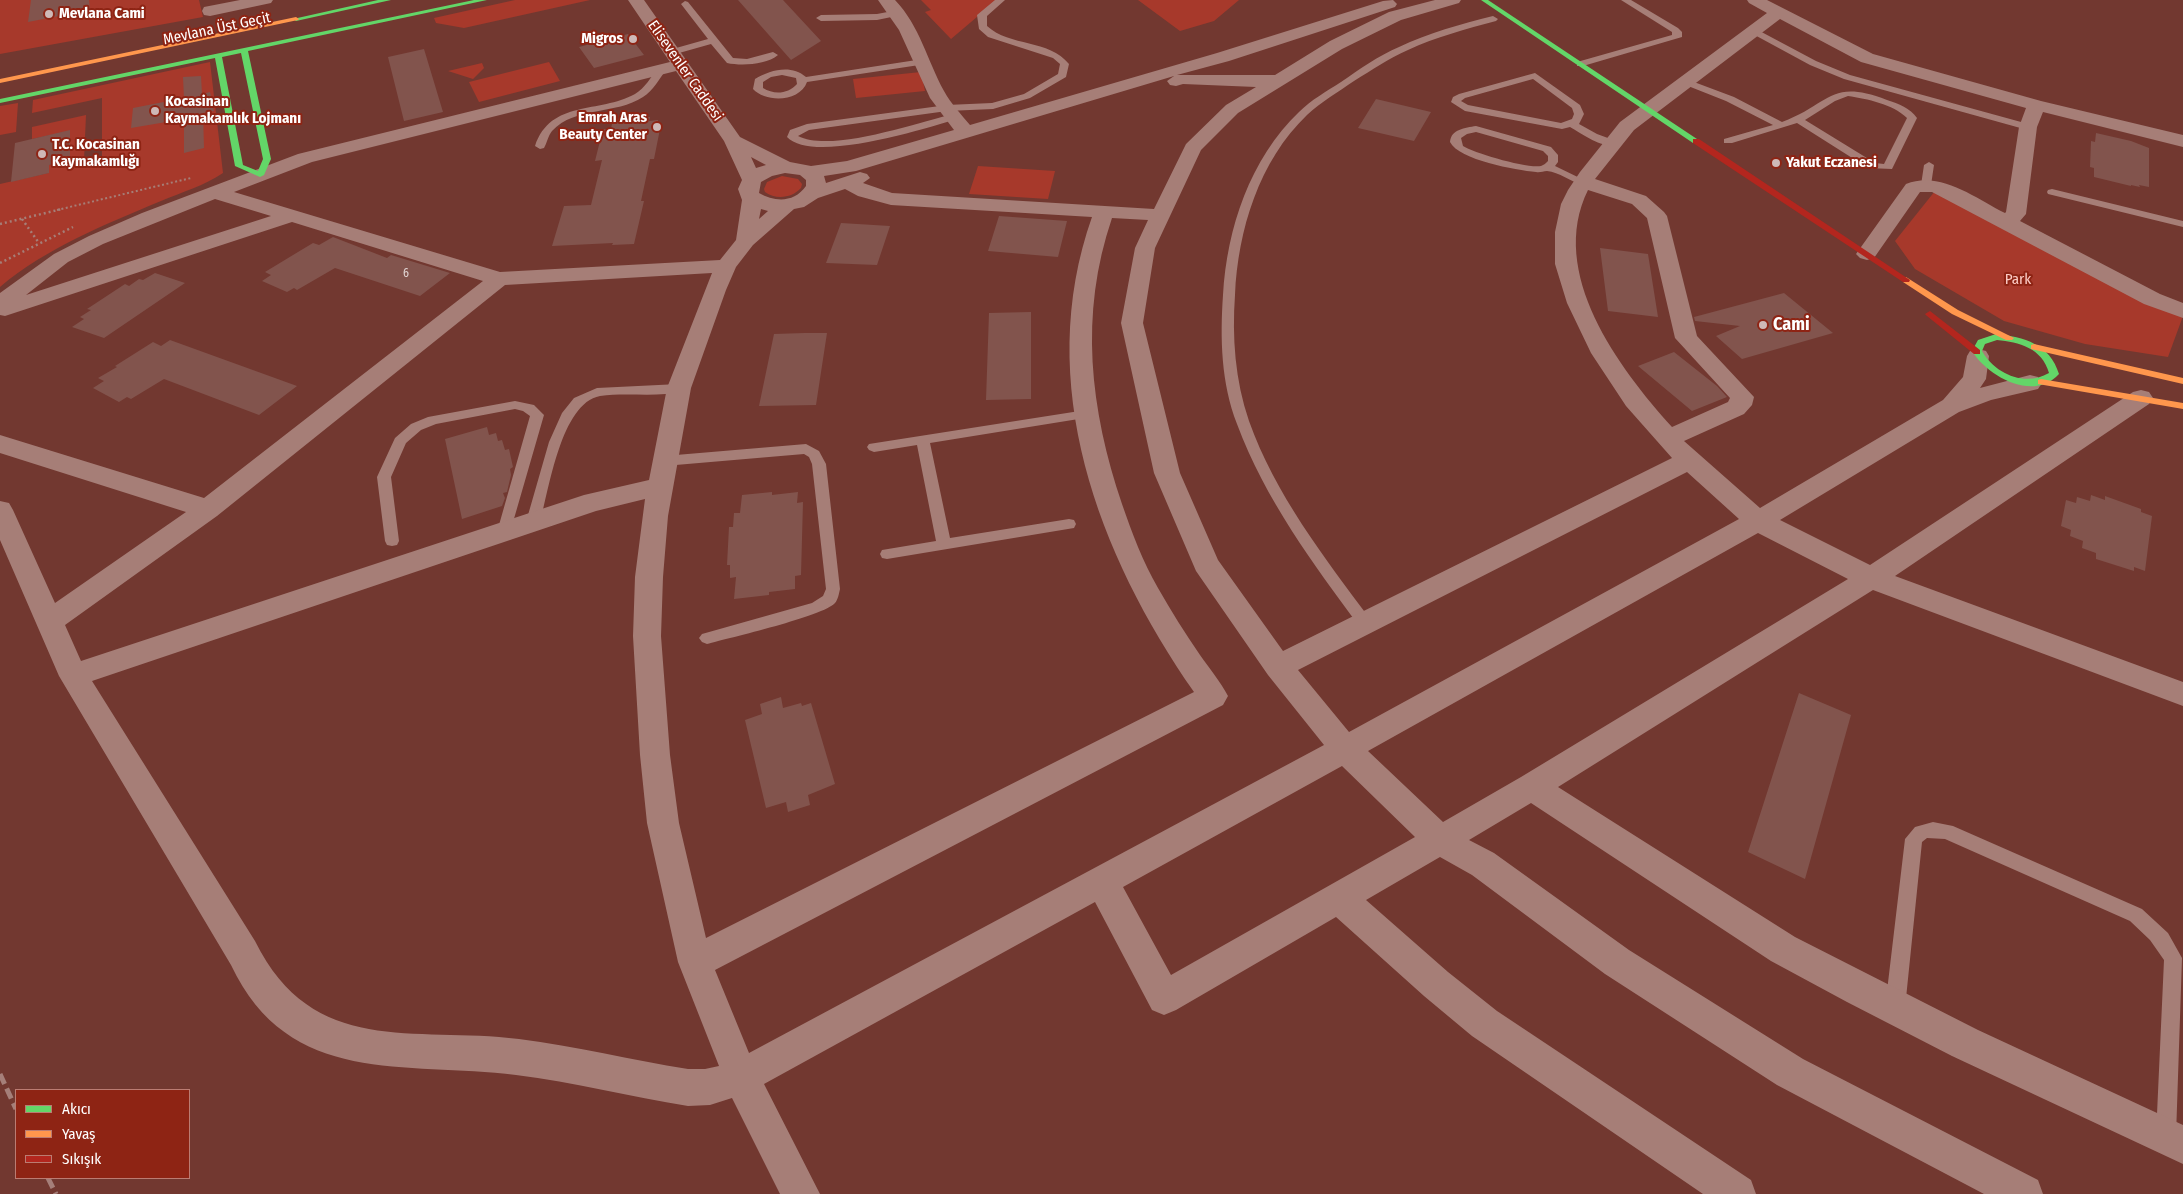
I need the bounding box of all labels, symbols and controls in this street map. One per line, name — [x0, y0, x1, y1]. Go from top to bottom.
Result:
place label: Mevlana Cami — [59, 5, 145, 23]
marker: Mevlana Cami — [43, 8, 55, 20]
street label: Mevlana Üst Geçit — [162, 9, 272, 49]
street label: Elisevenler Caddesi — [644, 17, 726, 125]
place label: Migros — [581, 30, 623, 48]
marker: Migros — [627, 33, 639, 45]
place label: Kocasinan Kaymakamlık Lojmanı — [165, 93, 301, 128]
marker: Kocasinan Kaymakamlık Lojmanı — [149, 105, 161, 117]
place label: Emrah Aras Beauty Center — [559, 109, 647, 144]
marker: Emrah Aras Beauty Center — [651, 121, 663, 133]
place label: T.C. Kocasinan Kaymakamlığı — [52, 136, 140, 171]
marker: T.C. Kocasinan Kaymakamlığı — [36, 148, 48, 160]
place label: Yakut Eczanesi — [1786, 154, 1877, 172]
marker: Yakut Eczanesi — [1770, 157, 1782, 169]
house number: 6 — [403, 267, 409, 281]
park label: Park — [2005, 271, 2031, 289]
place label: Cami — [1773, 314, 1810, 336]
marker: Cami — [1757, 319, 1769, 331]
legend — [15, 1089, 190, 1179]
text: Akıcı — [62, 1100, 91, 1118]
text: Yavaş — [62, 1125, 96, 1143]
text: Sıkışık — [62, 1150, 101, 1168]

